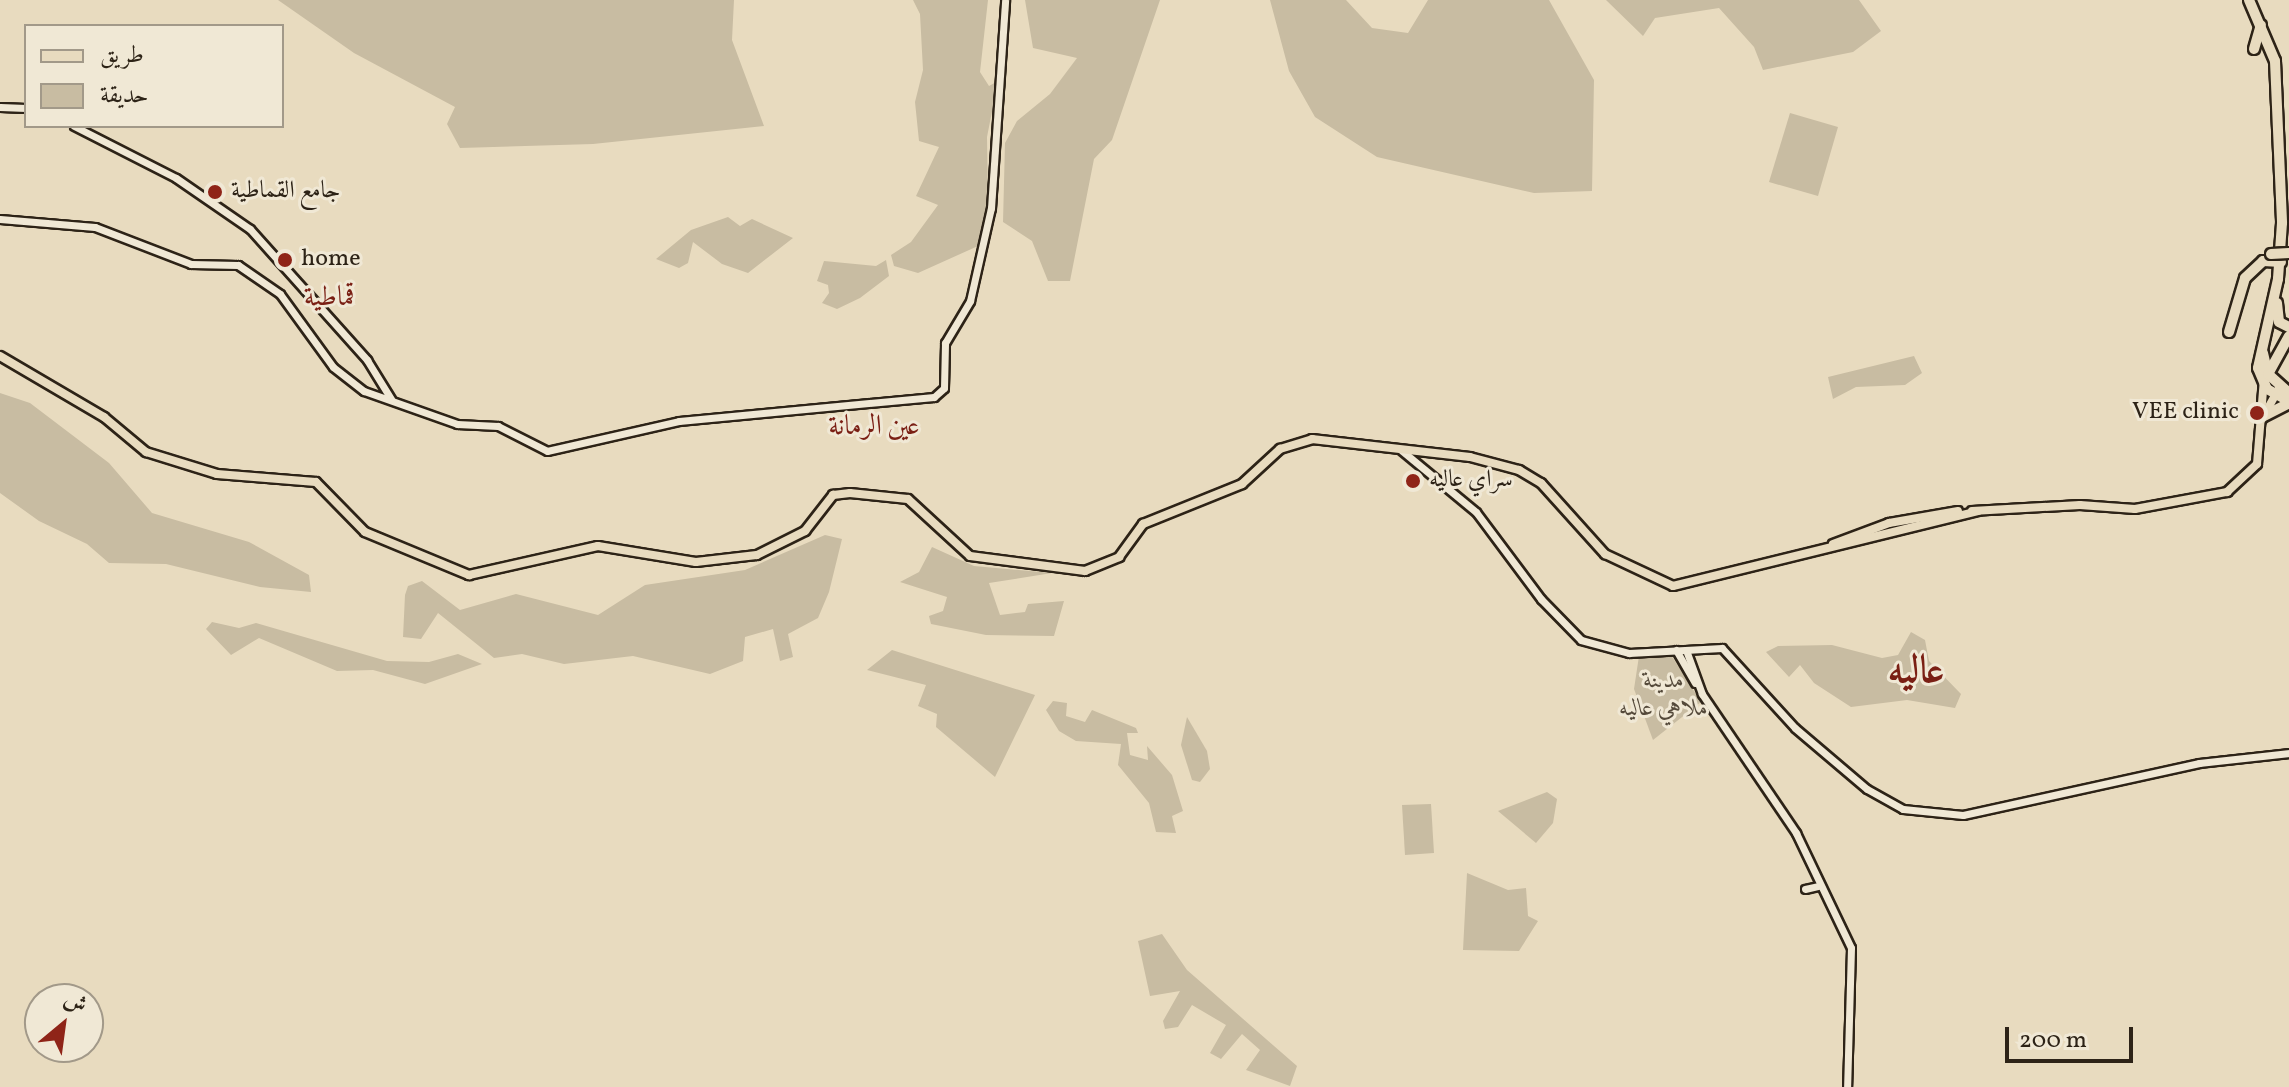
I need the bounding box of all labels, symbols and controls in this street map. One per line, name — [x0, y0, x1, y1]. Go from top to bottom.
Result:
legend — [24, 24, 284, 128]
text: طريق — [100, 39, 144, 73]
text: حديقة — [100, 79, 149, 113]
place label: جامع القماطية — [231, 178, 341, 206]
marker: جامع القماطية — [206, 183, 224, 201]
place label: home — [301, 246, 361, 274]
marker: home — [276, 251, 294, 269]
district label: قماطية — [304, 281, 354, 315]
place label: VEE clinic — [2132, 399, 2239, 427]
marker: VEE clinic — [2246, 402, 2268, 424]
district label: عين الرمانة — [828, 410, 920, 444]
place label: سراي عاليه — [1429, 467, 1513, 495]
marker: سراي عاليه — [1404, 472, 1422, 490]
district label: عاليه — [1888, 648, 1944, 696]
park label: مدينة ملاهي عاليه — [1620, 668, 1708, 724]
north arrow — [24, 983, 104, 1063]
text: ش — [58, 984, 92, 1022]
scale bar — [2009, 1011, 2137, 1061]
text: 200 m — [2019, 1024, 2087, 1058]

